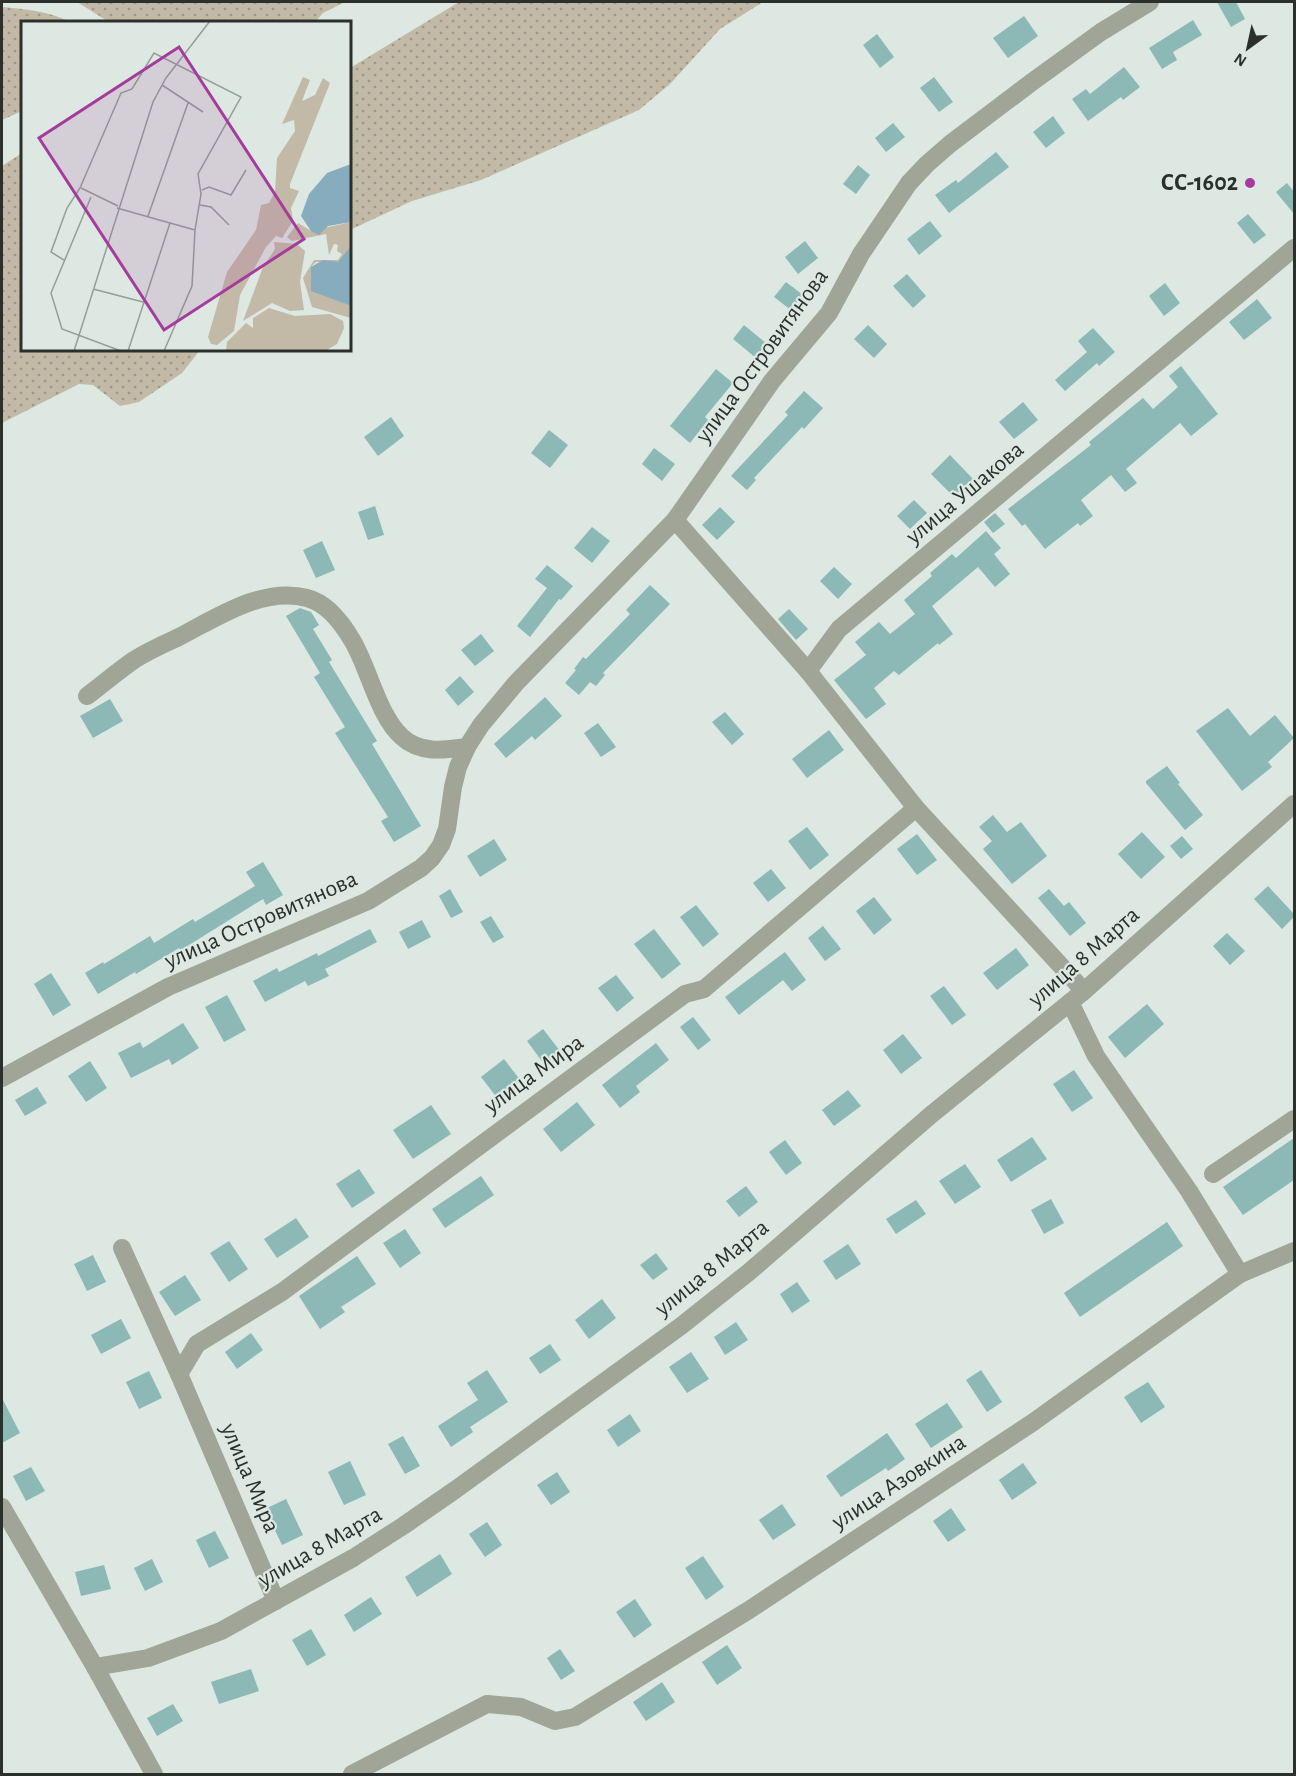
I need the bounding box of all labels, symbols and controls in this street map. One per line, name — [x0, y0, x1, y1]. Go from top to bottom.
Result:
north arrow — [1218, 18, 1278, 78]
inset map — [21, 21, 351, 351]
text: N — [1231, 50, 1249, 69]
place label: СС-1602 — [1161, 171, 1238, 195]
marker: СС-1602 — [1243, 176, 1257, 190]
street label: улица Островитянова — [691, 265, 833, 448]
street label: улица Ушакова — [901, 437, 1028, 550]
street label: улица Островитянова — [160, 867, 361, 974]
street label: улица 8 Марта — [1023, 903, 1144, 1012]
street label: улица Мира — [479, 1030, 588, 1119]
street label: улица 8 Марта — [650, 1215, 773, 1322]
street label: улица Мира — [216, 1419, 284, 1536]
street label: улица Азовкина — [827, 1430, 970, 1535]
street label: улица 8 Марта — [253, 1502, 386, 1593]

